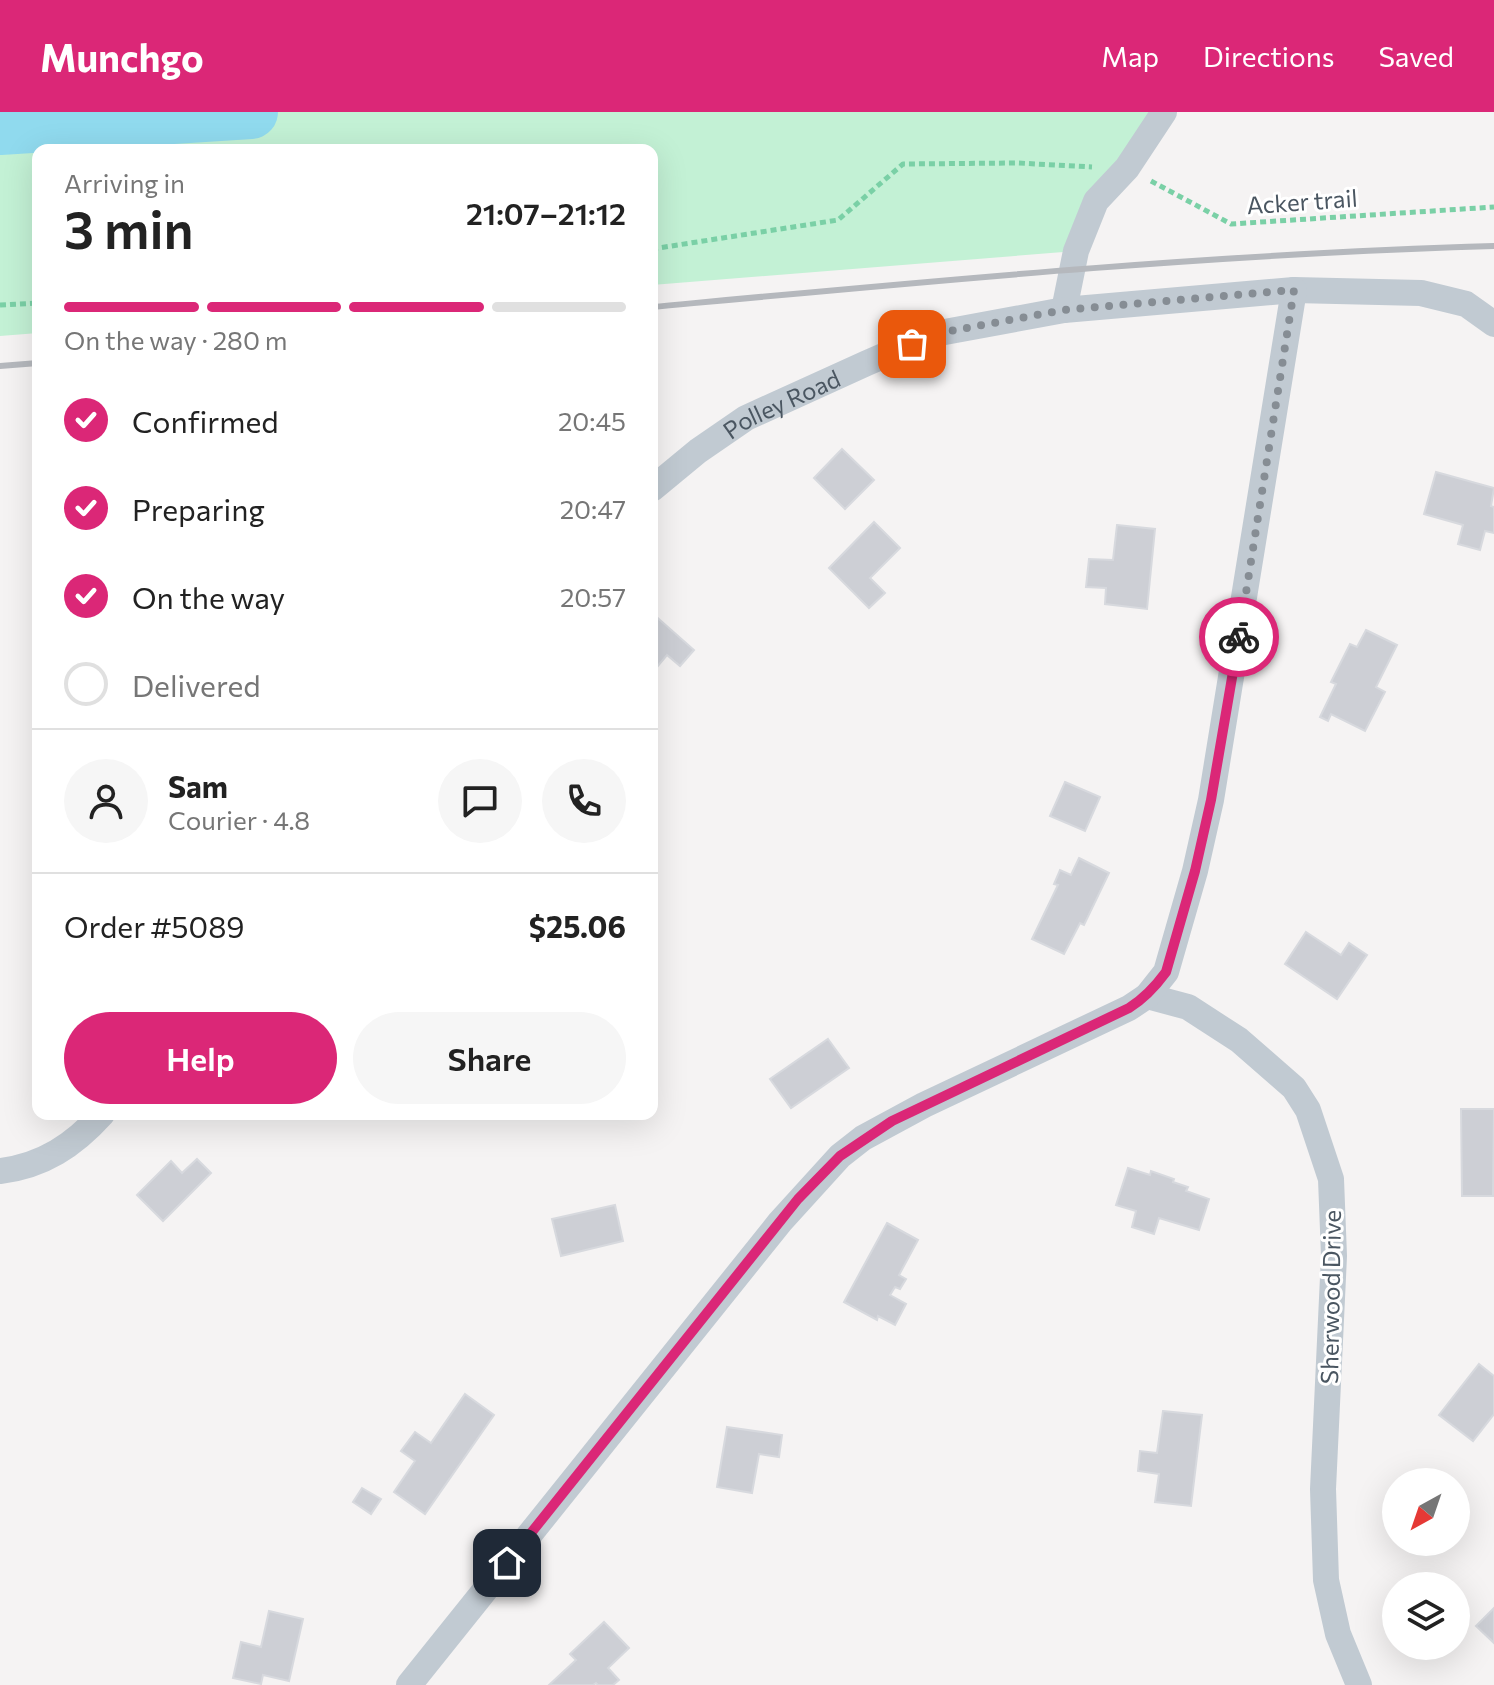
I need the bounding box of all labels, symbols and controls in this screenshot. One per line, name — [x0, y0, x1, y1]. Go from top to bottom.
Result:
text: Munchgo — [40, 33, 204, 80]
text: Map — [1101, 39, 1159, 73]
text: Directions — [1203, 39, 1334, 73]
text: Saved — [1378, 39, 1454, 73]
text: Arriving in — [64, 167, 185, 198]
street label: Acker trail — [1246, 183, 1358, 219]
text: 21:07–21:12 — [466, 194, 626, 231]
text: 3 min — [64, 196, 193, 260]
pin — [878, 310, 946, 378]
icon: bag — [890, 322, 934, 366]
text: On the way · 280 m — [64, 324, 288, 355]
street label: Polley Road — [717, 363, 844, 444]
icon: check — [64, 398, 108, 442]
text: Confirmed — [132, 402, 279, 439]
text: 20:45 — [558, 405, 626, 436]
icon: check — [64, 486, 108, 530]
text: Preparing — [132, 490, 265, 527]
text: 20:47 — [560, 493, 626, 524]
icon: check — [64, 574, 108, 618]
text: On the way — [132, 578, 285, 615]
text: 20:57 — [560, 581, 626, 612]
courier — [1199, 597, 1279, 677]
icon: bike — [1217, 615, 1261, 659]
text: Delivered — [132, 666, 261, 703]
button: person — [64, 759, 148, 843]
button: chat — [438, 759, 522, 843]
button: phone — [542, 759, 626, 843]
text: Sam — [168, 767, 228, 804]
text: Courier · 4.8 — [168, 804, 310, 835]
text: Order #5089 — [64, 907, 245, 944]
text: $25.06 — [529, 907, 626, 944]
button: Help — [64, 1012, 337, 1104]
button: Share — [353, 1012, 626, 1104]
street label: Sherwood Drive — [1314, 1210, 1346, 1384]
north arrow — [1382, 1468, 1470, 1556]
map controls — [1382, 1468, 1470, 1660]
pin — [473, 1529, 541, 1597]
icon: home — [485, 1541, 529, 1585]
button: layers — [1382, 1572, 1470, 1660]

